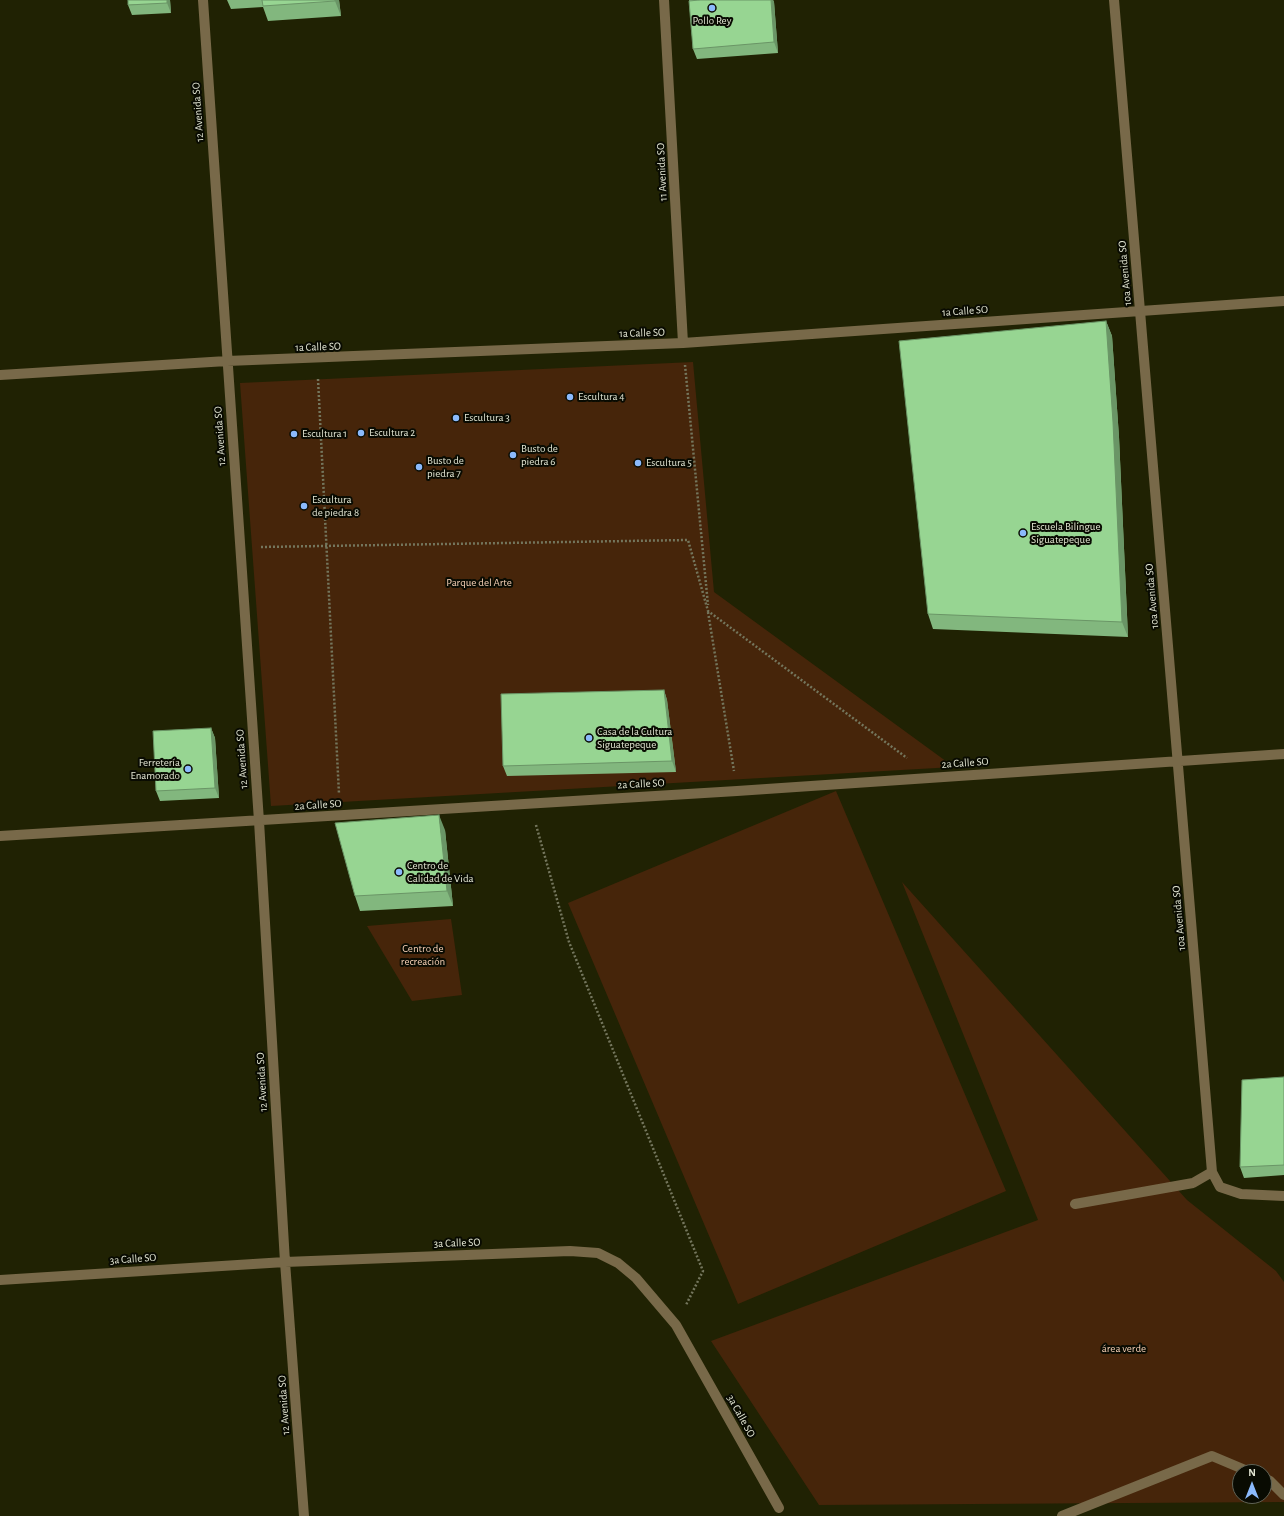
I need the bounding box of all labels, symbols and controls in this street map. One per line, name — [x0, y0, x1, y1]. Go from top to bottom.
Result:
marker: Pollo Rey — [707, 3, 717, 13]
place label: Pollo Rey — [693, 14, 731, 28]
street label: 12 Avenida SO — [189, 82, 207, 142]
street label: 11 Avenida SO — [654, 143, 670, 201]
street label: 10a Avenida SO — [1116, 240, 1134, 306]
street label: 1a Calle SO — [942, 303, 988, 319]
street label: 1a Calle SO — [619, 326, 665, 340]
street label: 1a Calle SO — [295, 340, 341, 354]
place label: Escultura 4 — [578, 390, 625, 404]
marker: Escultura 4 — [565, 392, 575, 402]
street label: 12 Avenida SO — [211, 406, 229, 466]
place label: Escultura 3 — [464, 411, 510, 425]
marker: Escultura 3 — [451, 413, 461, 423]
place label: Escultura 2 — [369, 426, 415, 440]
place label: Escultura 1 — [302, 427, 347, 441]
marker: Escultura 2 — [356, 428, 366, 438]
marker: Escultura 1 — [289, 429, 299, 439]
place label: Busto de piedra 6 — [521, 442, 558, 468]
marker: Busto de piedra 6 — [508, 450, 518, 460]
place label: Busto de piedra 7 — [427, 454, 464, 480]
place label: Escultura 5 — [646, 456, 692, 470]
marker: Escultura 5 — [633, 458, 643, 468]
marker: Busto de piedra 7 — [414, 462, 424, 472]
place label: Escultura de piedra 8 — [312, 493, 359, 519]
marker: Escultura de piedra 8 — [299, 501, 309, 511]
place label: Escuela Bilingue Siguatepeque — [1031, 520, 1101, 546]
marker: Escuela Bilingue Siguatepeque — [1018, 528, 1028, 538]
street label: 10a Avenida SO — [1143, 563, 1161, 629]
park label: Parque del Arte — [446, 576, 512, 590]
place label: Casa de la Cultura Siguatepeque — [597, 725, 672, 751]
street label: 12 Avenida SO — [233, 729, 251, 789]
marker: Casa de la Cultura Siguatepeque — [584, 733, 594, 743]
street label: 2a Calle SO — [941, 755, 989, 771]
place label: Ferretería Enamorado — [130, 756, 180, 782]
marker: Ferretería Enamorado — [183, 764, 193, 774]
street label: 2a Calle SO — [617, 776, 665, 792]
street label: 2a Calle SO — [294, 797, 342, 813]
place label: Centro de Calidad de Vida — [407, 859, 474, 885]
marker: Centro de Calidad de Vida — [394, 867, 404, 877]
street label: 10a Avenida SO — [1170, 885, 1188, 951]
park label: Centro de recreación — [401, 942, 445, 968]
street label: 12 Avenida SO — [254, 1052, 270, 1112]
street label: 3a Calle SO — [433, 1236, 481, 1250]
street label: 3a Calle SO — [109, 1251, 157, 1267]
park label: área verde — [1102, 1342, 1146, 1356]
street label: 12 Avenida SO — [275, 1375, 293, 1435]
street label: 3a Calle SO — [724, 1392, 758, 1440]
north arrow — [1232, 1464, 1272, 1504]
text: N — [1248, 1467, 1256, 1478]

